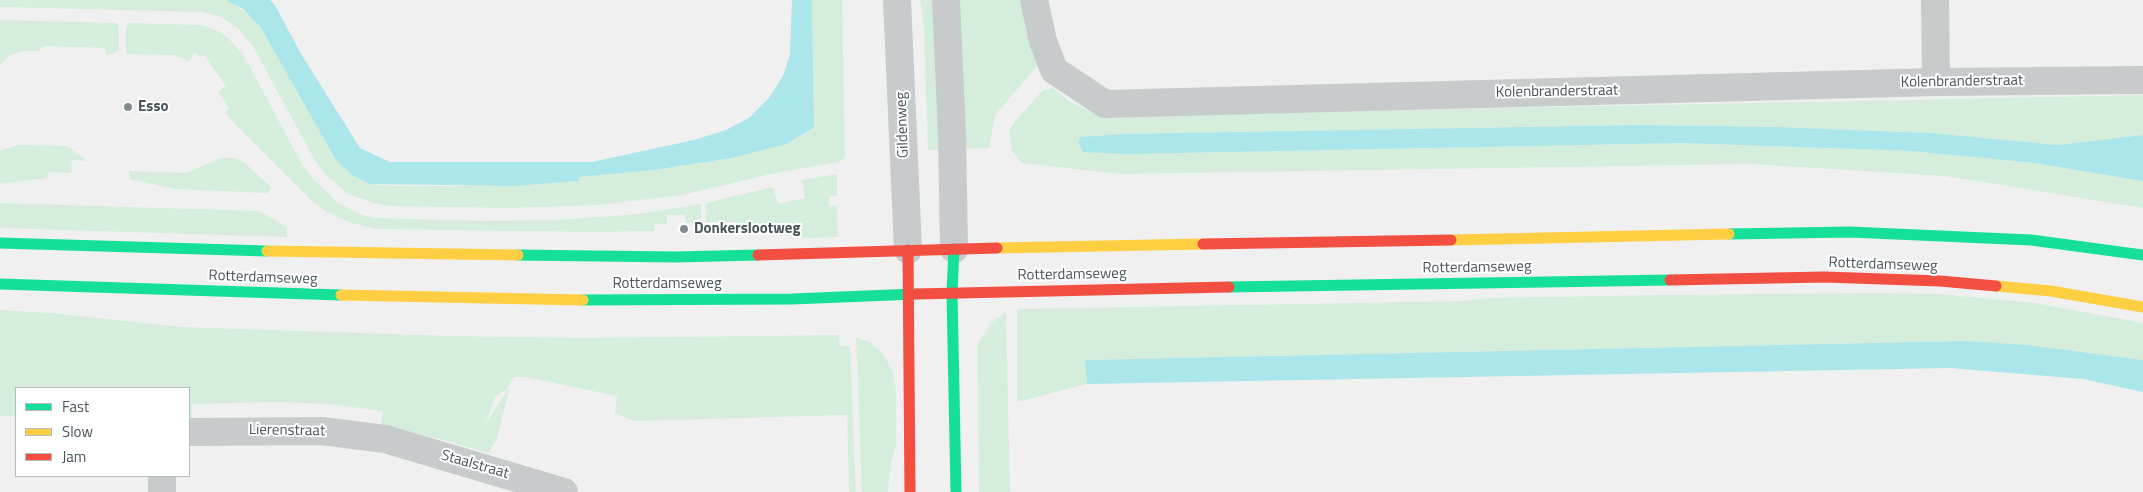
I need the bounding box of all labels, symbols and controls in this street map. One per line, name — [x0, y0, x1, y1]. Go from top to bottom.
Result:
street label: Kolenbranderstraat — [1901, 72, 2023, 92]
street label: Kolenbranderstraat — [1496, 82, 1618, 102]
street label: Gildenweg — [893, 92, 913, 158]
place label: Esso — [138, 98, 168, 116]
marker: Esso — [122, 101, 134, 113]
place label: Donkerslootweg — [694, 220, 800, 238]
marker: Donkerslootweg — [678, 223, 690, 235]
street label: Rotterdamseweg — [1828, 254, 1938, 276]
street label: Rotterdamseweg — [1422, 258, 1532, 278]
street label: Rotterdamseweg — [1017, 265, 1127, 285]
street label: Rotterdamseweg — [208, 267, 318, 289]
street label: Rotterdamseweg — [612, 275, 722, 293]
legend — [15, 387, 190, 477]
text: Fast — [62, 395, 89, 418]
text: Slow — [62, 420, 93, 443]
street label: Lierenstraat — [249, 421, 325, 441]
text: Jam — [62, 445, 86, 468]
street label: Staalstraat — [439, 447, 511, 483]

